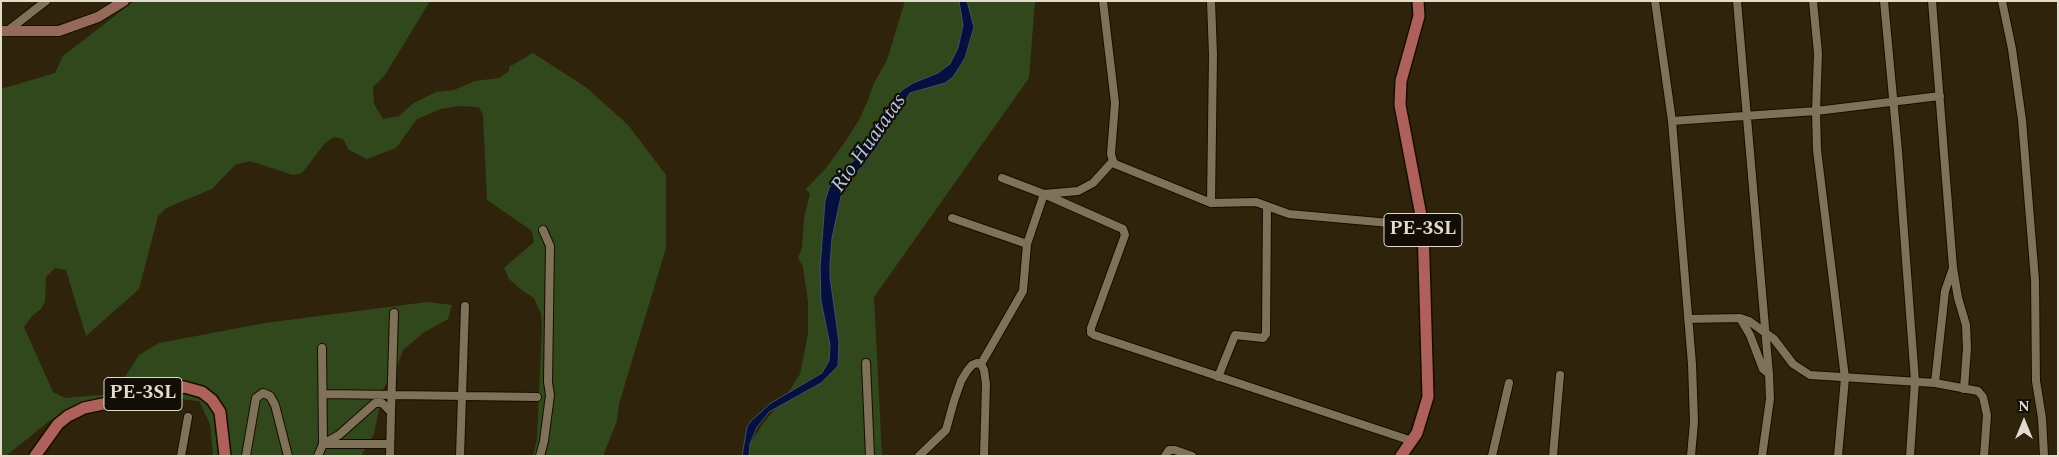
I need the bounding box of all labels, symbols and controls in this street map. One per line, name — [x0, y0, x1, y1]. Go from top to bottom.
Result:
water label: Rio Huatatas — [827, 90, 913, 198]
road number: PE-3SL — [1384, 214, 1462, 246]
road number: PE-3SL — [104, 378, 182, 410]
text: N — [2018, 396, 2030, 417]
north arrow — [1999, 397, 2049, 447]

